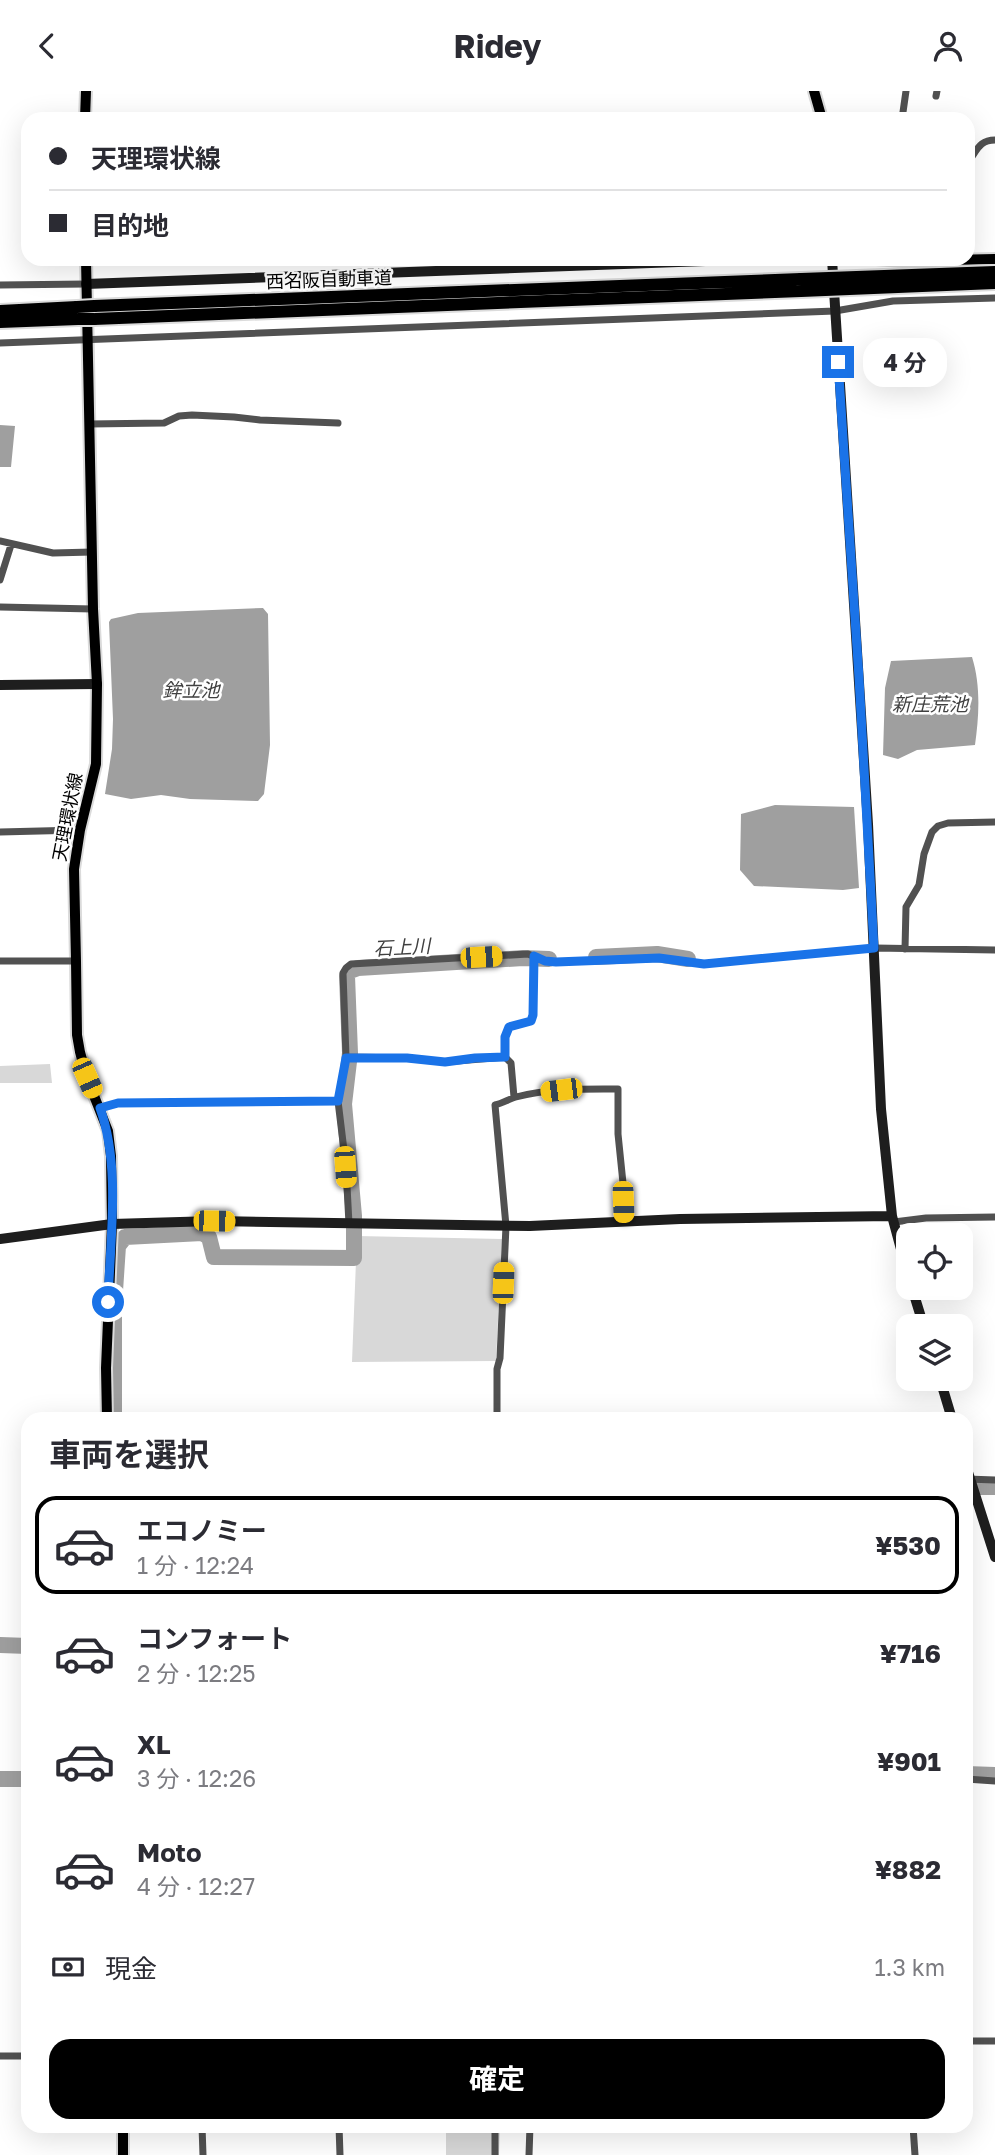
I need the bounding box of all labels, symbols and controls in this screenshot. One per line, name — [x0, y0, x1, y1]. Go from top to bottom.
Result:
icon: back — [28, 27, 66, 65]
text: Ridey — [453, 27, 542, 65]
icon: person — [929, 27, 967, 65]
text: 天理環状線 — [91, 143, 221, 174]
text: 目的地 — [91, 210, 169, 241]
street label: 西名阪自動車道 — [266, 266, 392, 292]
callout: 4 分 — [862, 337, 946, 387]
route end — [822, 346, 854, 378]
text: 4 分 — [883, 348, 927, 376]
water label: 鉾立池 — [162, 678, 221, 701]
water label: 新庄荒池 — [892, 692, 970, 715]
street label: 天理環状線 — [48, 771, 86, 863]
water label: 石上川 — [373, 933, 433, 959]
car — [460, 945, 503, 969]
car — [69, 1055, 106, 1101]
car — [539, 1077, 584, 1103]
car — [334, 1145, 357, 1189]
car — [612, 1181, 635, 1223]
car — [193, 1210, 236, 1232]
map controls — [896, 1223, 973, 1391]
button: locate — [896, 1223, 973, 1300]
car — [492, 1262, 515, 1304]
route start — [92, 1286, 124, 1318]
button: layers — [896, 1314, 973, 1391]
text: 車両を選択 — [49, 1435, 209, 1473]
icon: car — [53, 1514, 116, 1577]
text: エコノミー — [137, 1515, 267, 1546]
text: ¥530 — [875, 1530, 941, 1561]
text: 1 分 · 12:24 — [137, 1551, 254, 1579]
icon: car — [53, 1622, 116, 1685]
text: コンフォート — [137, 1623, 292, 1654]
text: ¥716 — [880, 1638, 941, 1669]
text: 2 分 · 12:25 — [137, 1659, 256, 1687]
text: XL — [137, 1729, 171, 1760]
icon: car — [53, 1730, 116, 1793]
text: ¥901 — [877, 1746, 941, 1777]
text: 3 分 · 12:26 — [137, 1764, 256, 1792]
text: Moto — [137, 1837, 202, 1868]
icon: car — [53, 1838, 116, 1901]
text: ¥882 — [875, 1854, 941, 1885]
text: 4 分 · 12:27 — [137, 1872, 255, 1900]
icon: cash — [49, 1948, 87, 1986]
text: 現金 — [105, 1953, 157, 1984]
text: 1.3 km — [874, 1953, 945, 1981]
button: 確定 — [49, 2039, 945, 2119]

